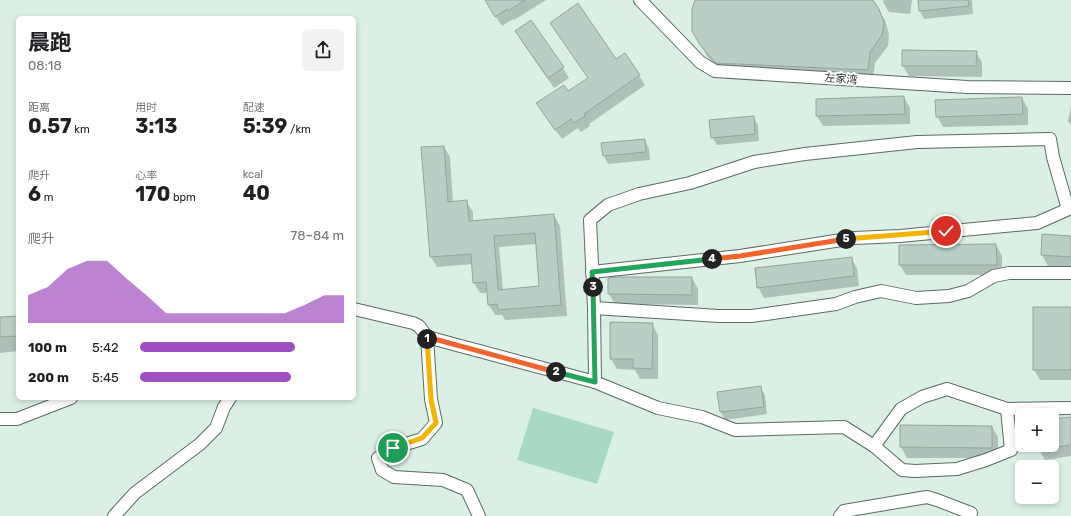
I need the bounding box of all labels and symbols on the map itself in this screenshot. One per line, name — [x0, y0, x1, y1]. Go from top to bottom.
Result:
street label: 左家湾 — [824, 71, 858, 87]
pin — [929, 214, 963, 248]
pin: 5 — [836, 229, 856, 249]
pin: 4 — [702, 249, 722, 269]
pin: 3 — [583, 277, 603, 297]
pin: 1 — [417, 329, 437, 349]
pin: 2 — [546, 362, 566, 382]
pin — [376, 431, 410, 465]

